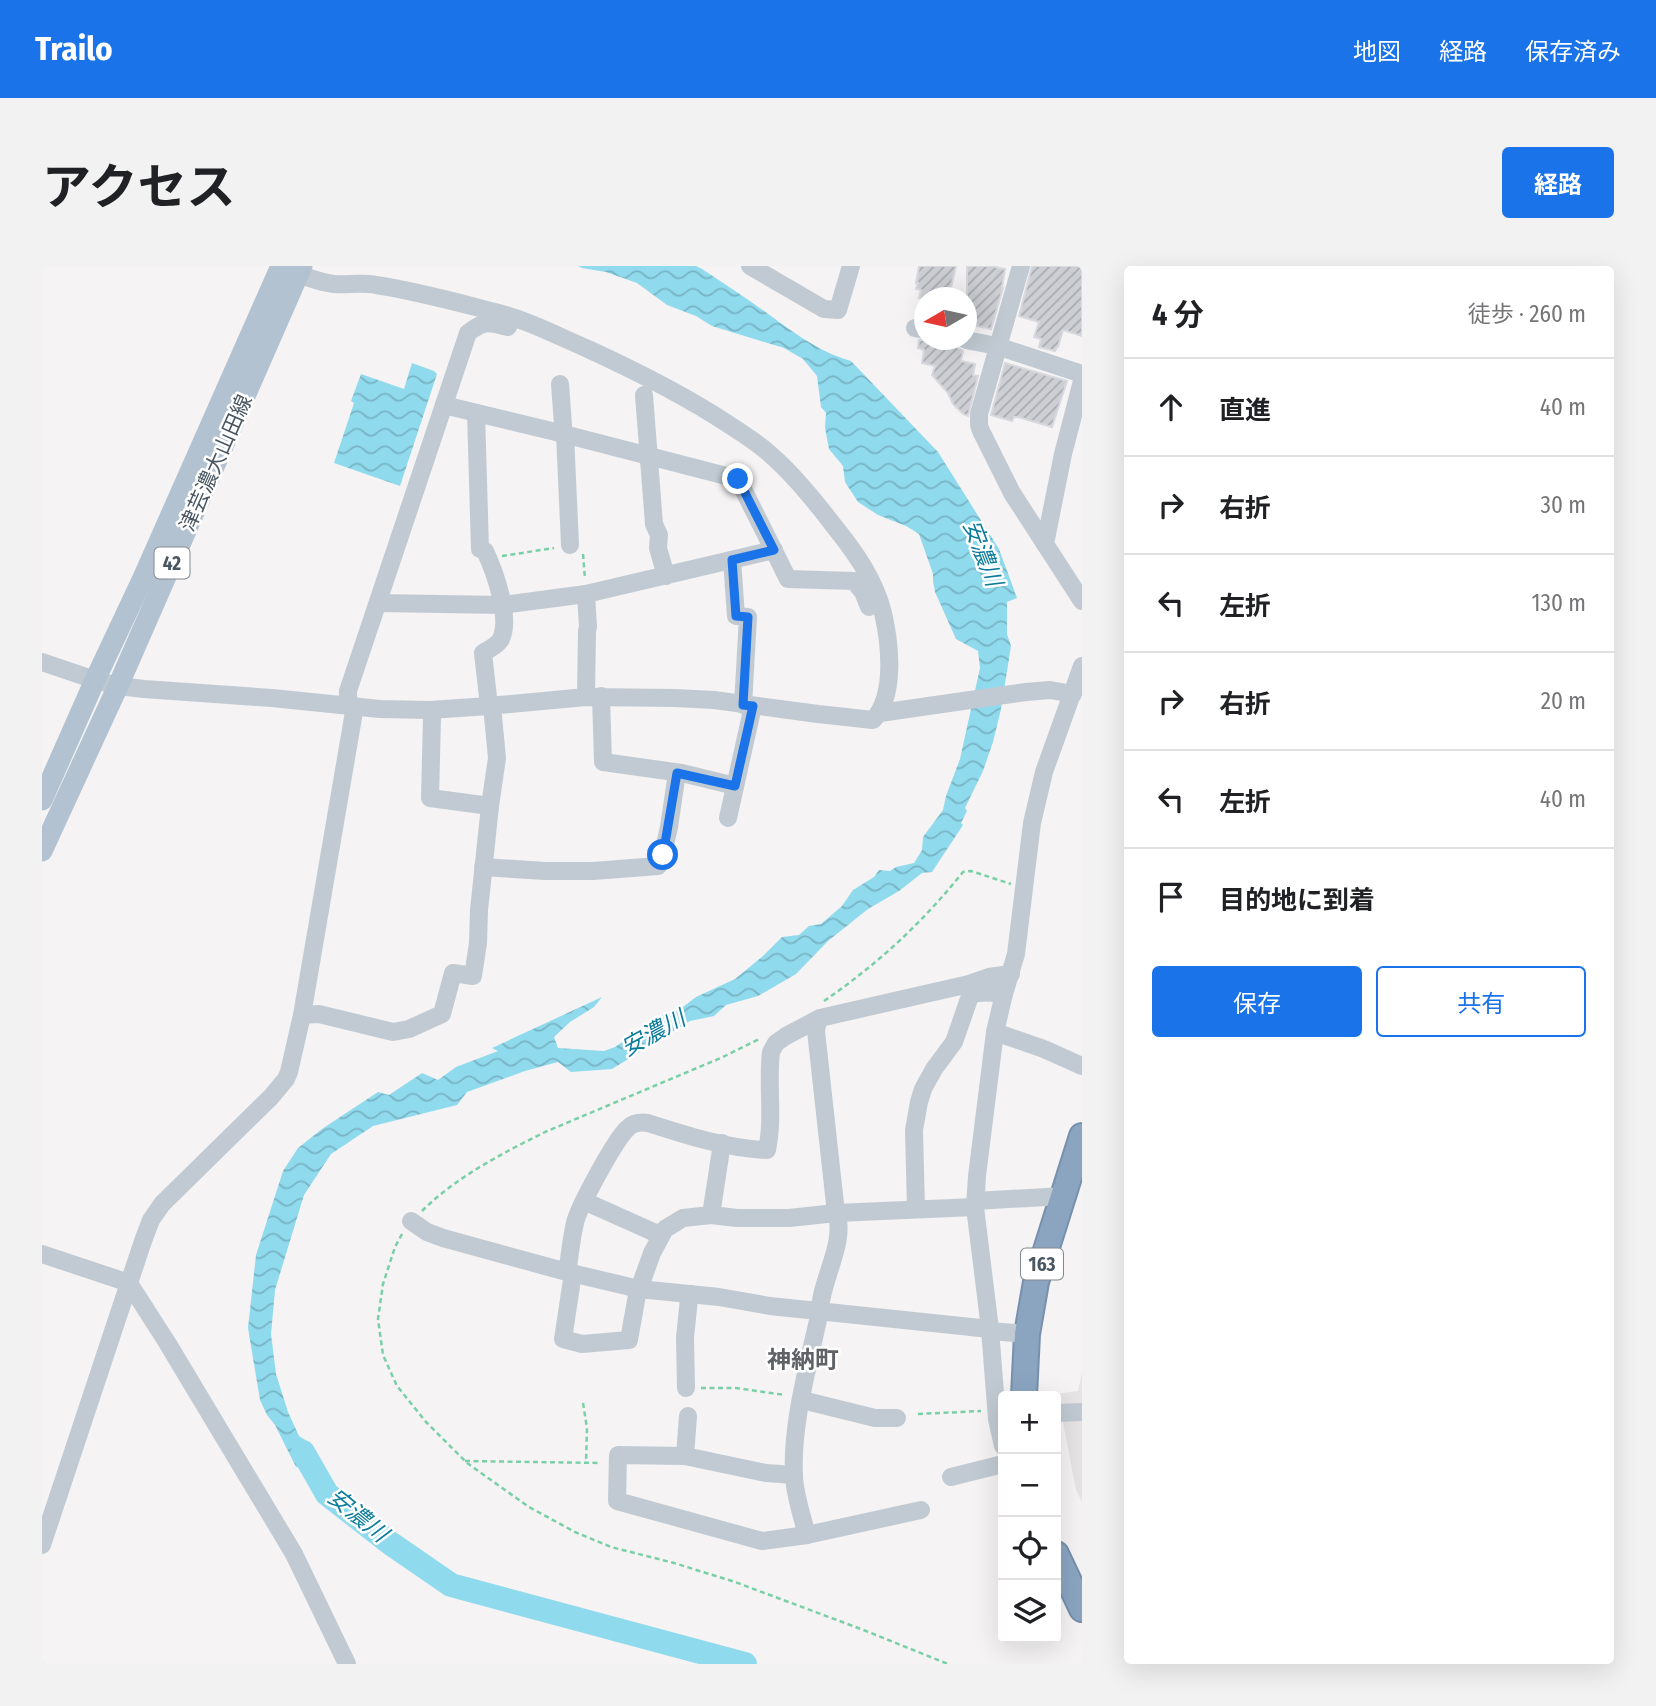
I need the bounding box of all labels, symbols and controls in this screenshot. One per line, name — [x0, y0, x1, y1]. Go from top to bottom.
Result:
text: Trailo — [35, 29, 113, 69]
text: 地図 — [1353, 38, 1401, 66]
text: 経路 — [1439, 38, 1487, 66]
text: 保存済み — [1525, 38, 1621, 66]
button: 経路 — [1502, 147, 1614, 218]
text: アクセス — [42, 158, 236, 217]
north arrow — [914, 287, 977, 350]
text: 4 分 — [1152, 297, 1204, 333]
text: 徒歩 · 260 m — [1468, 300, 1586, 328]
icon: ahead — [1152, 388, 1190, 426]
street label: 津芸濃大山田線 — [174, 391, 258, 535]
text: 40 m — [1540, 393, 1586, 421]
text: 直進 — [1219, 395, 1271, 426]
route end — [722, 463, 753, 494]
icon: right — [1152, 486, 1190, 524]
text: 30 m — [1541, 491, 1586, 519]
text: 右折 — [1219, 493, 1271, 524]
water label: 安濃川 — [958, 516, 1010, 593]
road number: 42 — [155, 548, 190, 578]
icon: left — [1152, 584, 1190, 622]
text: 130 m — [1532, 589, 1586, 617]
text: 左折 — [1219, 591, 1271, 622]
icon: right — [1152, 682, 1190, 720]
text: 20 m — [1541, 687, 1586, 715]
text: 右折 — [1219, 689, 1271, 720]
icon: left — [1152, 780, 1190, 818]
text: 40 m — [1540, 785, 1586, 813]
text: 左折 — [1219, 787, 1271, 818]
route start — [647, 839, 678, 870]
icon: arrive — [1152, 878, 1190, 916]
text: 目的地に到着 — [1219, 885, 1375, 916]
button: 保存 — [1152, 966, 1362, 1037]
button: 共有 — [1376, 966, 1586, 1037]
water label: 安濃川 — [616, 1003, 693, 1062]
road number: 163 — [1021, 1248, 1063, 1280]
district label: 神納町 — [767, 1346, 839, 1374]
map controls — [998, 1391, 1061, 1643]
button: + — [998, 1391, 1061, 1454]
button: − — [998, 1454, 1061, 1517]
water label: 安濃川 — [322, 1482, 396, 1549]
button: locate — [998, 1517, 1061, 1580]
button: layers — [998, 1580, 1061, 1643]

